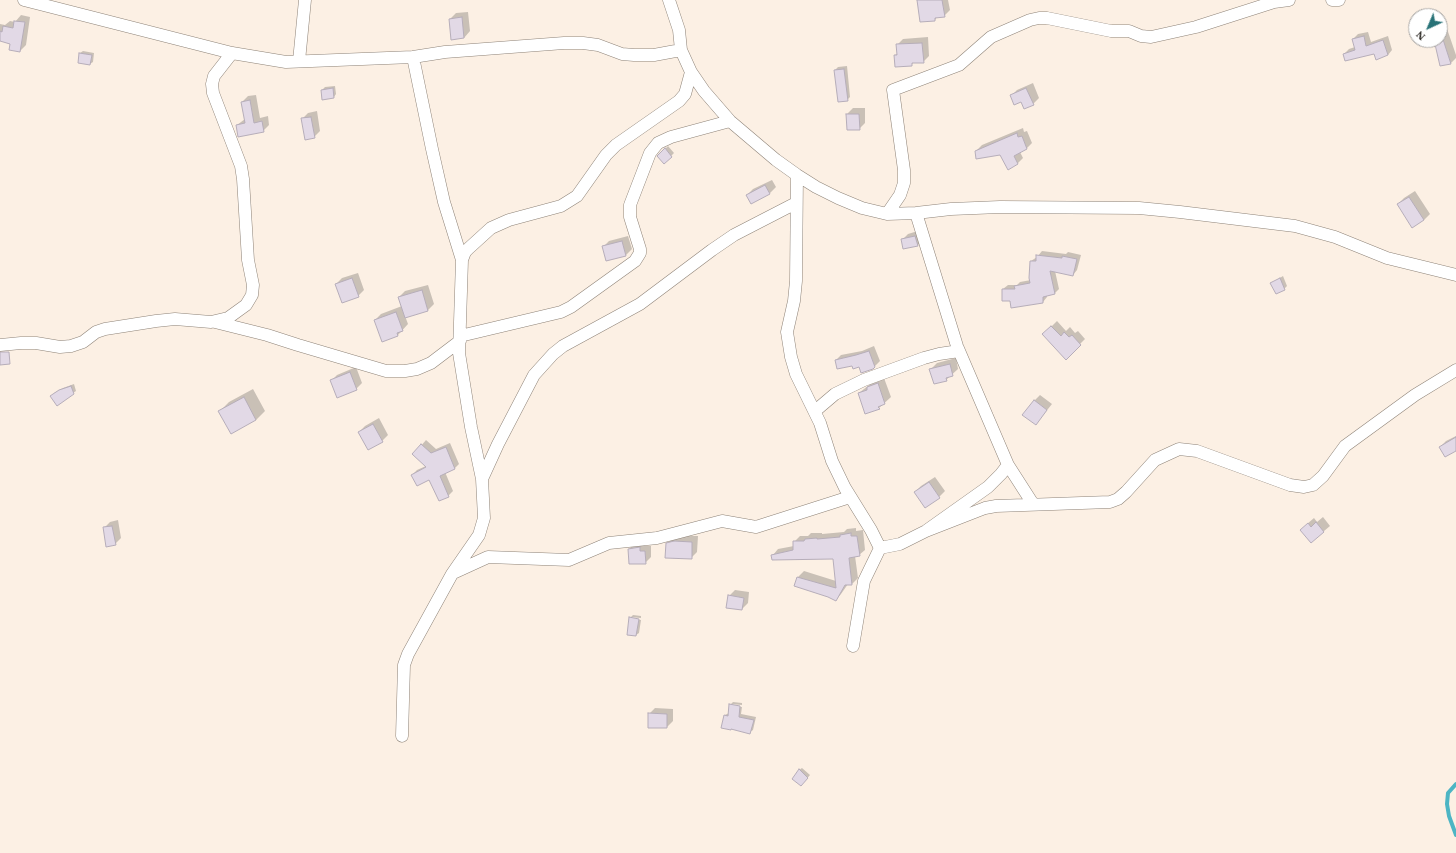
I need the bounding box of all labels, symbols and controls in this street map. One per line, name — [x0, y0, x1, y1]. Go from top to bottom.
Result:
north arrow — [1408, 8, 1448, 48]
text: N — [1413, 29, 1427, 43]

